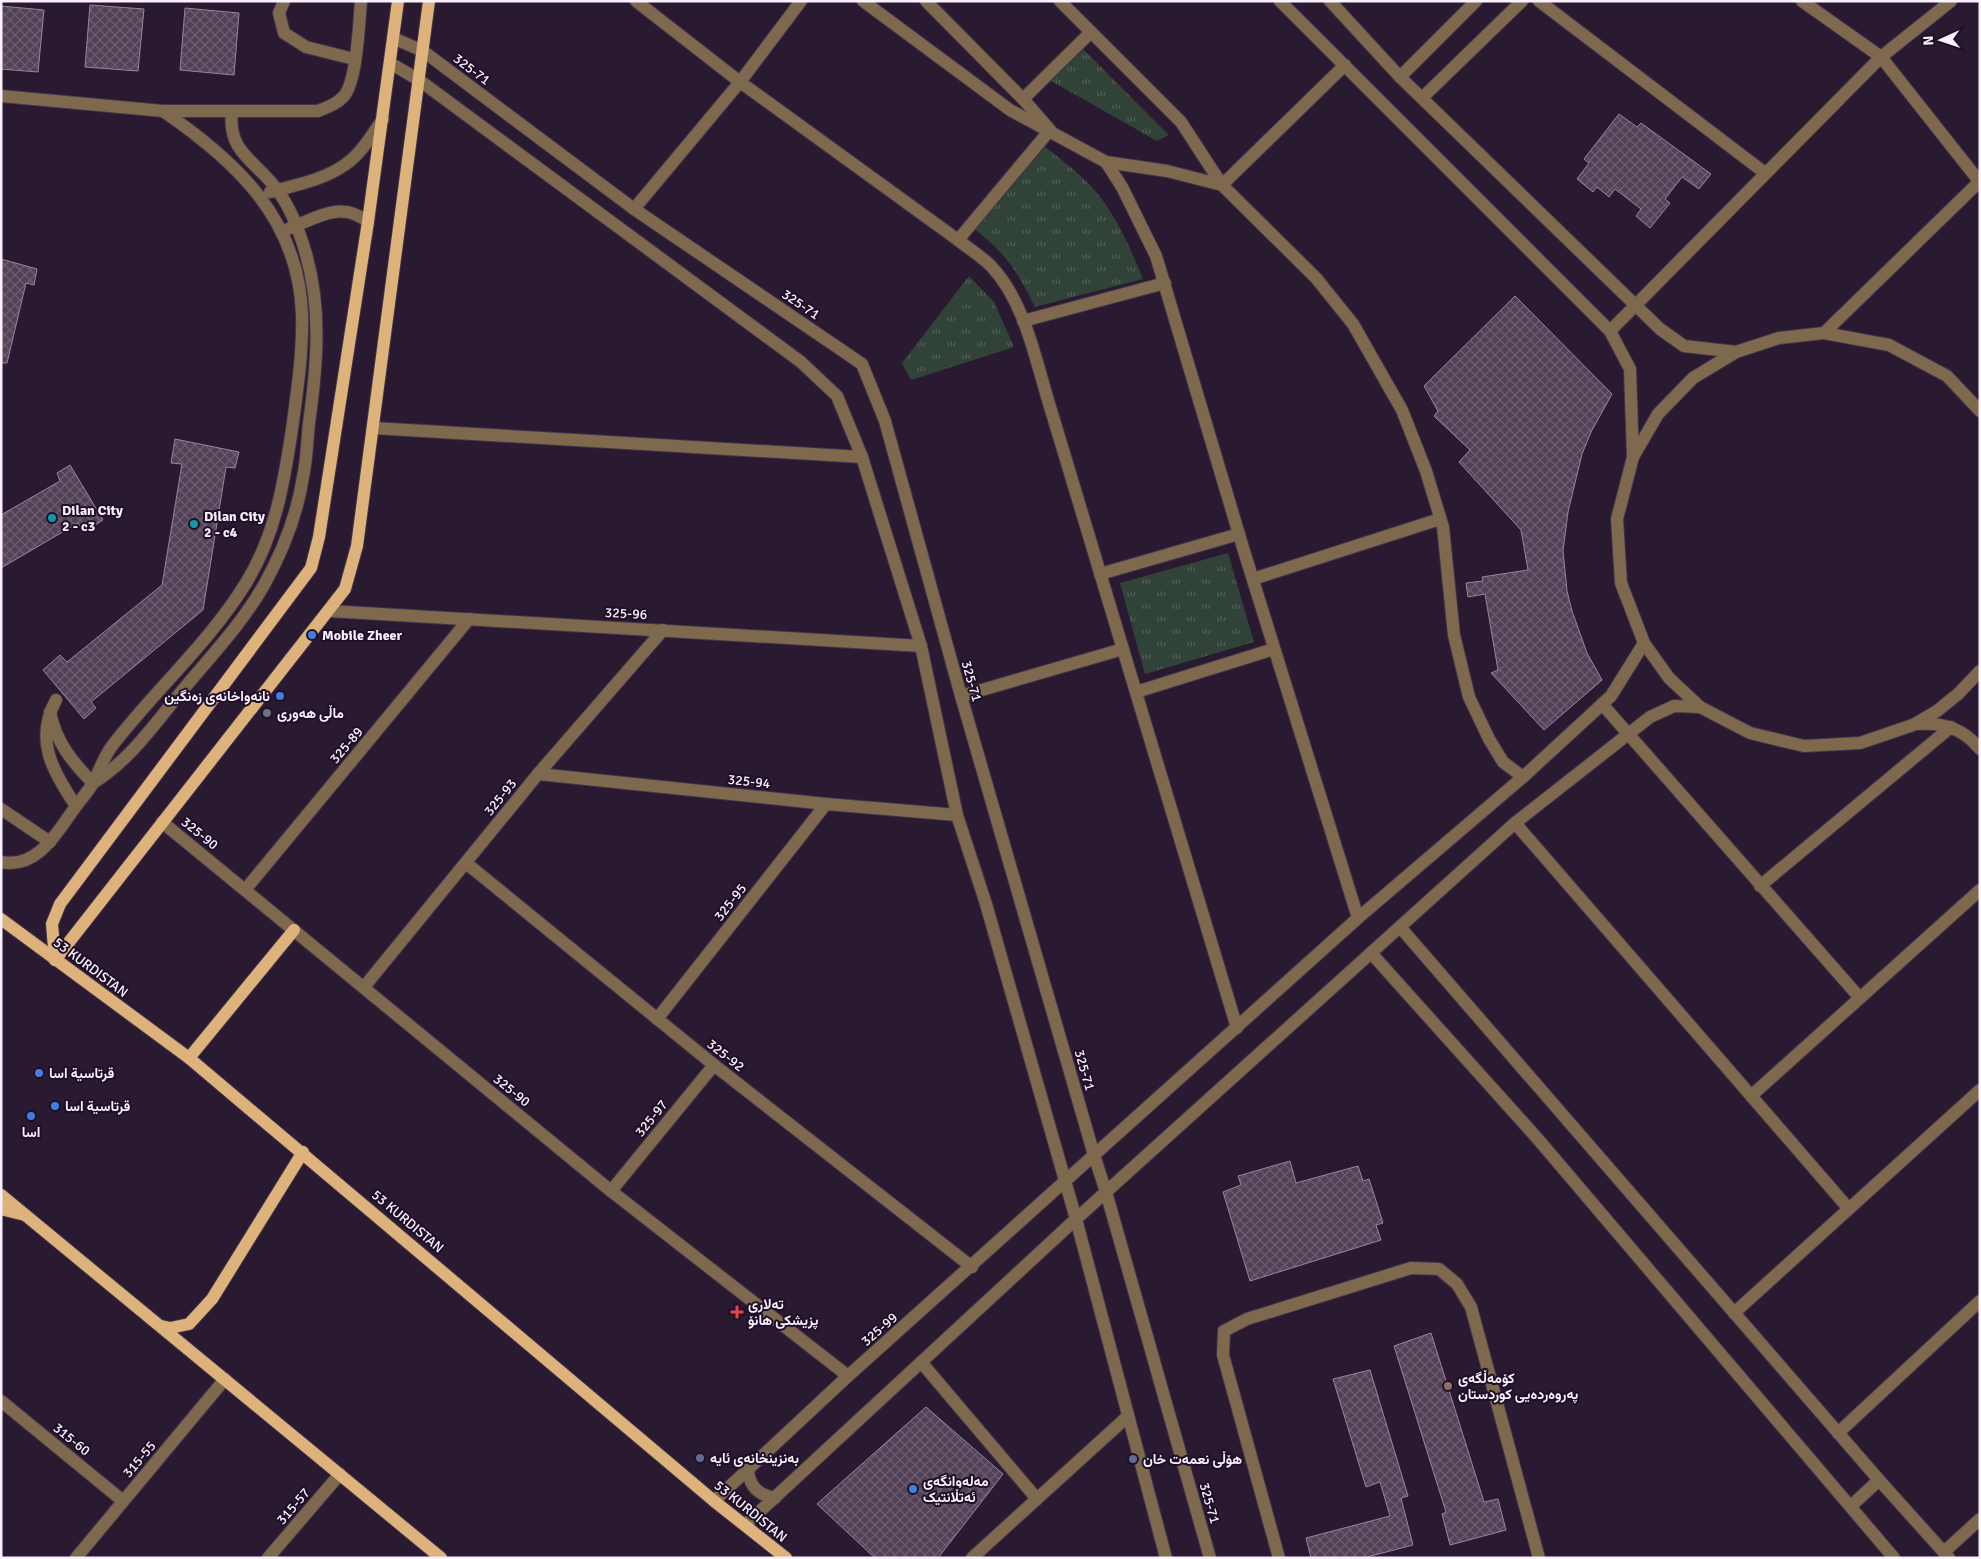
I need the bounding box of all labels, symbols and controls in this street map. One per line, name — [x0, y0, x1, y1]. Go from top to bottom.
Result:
north arrow — [1916, 15, 1966, 65]
text: N — [1920, 35, 1937, 46]
street label: 325-71 — [450, 50, 494, 89]
street label: 325-71 — [779, 286, 823, 323]
place label: Dilan City 2 - c3 — [62, 502, 123, 535]
place label: Dilan City 2 - c4 — [204, 508, 265, 541]
marker: Dilan City 2 - c3 — [46, 512, 58, 524]
marker: Dilan City 2 - c4 — [188, 518, 200, 530]
street label: 325-96 — [604, 604, 648, 623]
place label: Mobile Zheer — [322, 627, 403, 644]
marker: Mobile Zheer — [306, 629, 318, 641]
street label: 325-71 — [958, 659, 985, 704]
place label: نانەواخانەی زەنگین — [164, 688, 270, 705]
marker: نانەواخانەی زەنگین — [274, 690, 286, 702]
place label: ماڵی هەوری — [277, 704, 344, 722]
marker: ماڵی هەوری — [261, 707, 273, 719]
street label: 325-89 — [326, 724, 367, 767]
street label: 325-94 — [727, 771, 772, 792]
street label: 325-93 — [480, 775, 520, 819]
street label: 325-90 — [178, 813, 222, 853]
street label: 325-95 — [711, 880, 750, 924]
street label: 53 KURDISTAN — [50, 934, 131, 1001]
street label: 325-92 — [704, 1036, 748, 1075]
street label: 325-71 — [1071, 1048, 1098, 1093]
place label: قرتاسیة اسا — [49, 1065, 114, 1082]
marker: قرتاسیة اسا — [33, 1067, 45, 1079]
street label: 325-90 — [490, 1070, 534, 1110]
street label: 325-97 — [631, 1096, 671, 1140]
place label: قرتاسية اسا — [65, 1098, 130, 1115]
marker: قرتاسية اسا — [49, 1100, 61, 1112]
marker: اسا — [25, 1110, 37, 1122]
place label: اسا — [22, 1124, 40, 1141]
street label: 53 KURDISTAN — [368, 1186, 447, 1256]
place label: تەلاری پزیشکی هانۆ — [748, 1296, 818, 1330]
marker: تەلاری پزیشکی هانۆ — [730, 1305, 744, 1319]
street label: 325-99 — [858, 1309, 901, 1350]
place label: كۆمەڵگەی پەروەردەیی كوردستان — [1458, 1369, 1578, 1404]
marker: كۆمەڵگەی پەروەردەیی كوردستان — [1442, 1380, 1454, 1392]
street label: 315-60 — [50, 1419, 94, 1459]
street label: 315-55 — [119, 1438, 160, 1481]
place label: بەنزینخانەی ئایە — [710, 1450, 799, 1467]
place label: هۆڵی نعمەت خان — [1143, 1450, 1242, 1468]
marker: بەنزینخانەی ئایە — [694, 1452, 706, 1464]
marker: هۆڵی نعمەت خان — [1127, 1453, 1139, 1465]
place label: مەلەوانگەی ئەتڵانتیک — [923, 1473, 989, 1506]
street label: 53 KURDISTAN — [711, 1477, 791, 1546]
street label: 325-71 — [1196, 1481, 1223, 1526]
marker: مەلەوانگەی ئەتڵانتیک — [907, 1483, 919, 1495]
street label: 315-57 — [273, 1485, 314, 1528]

